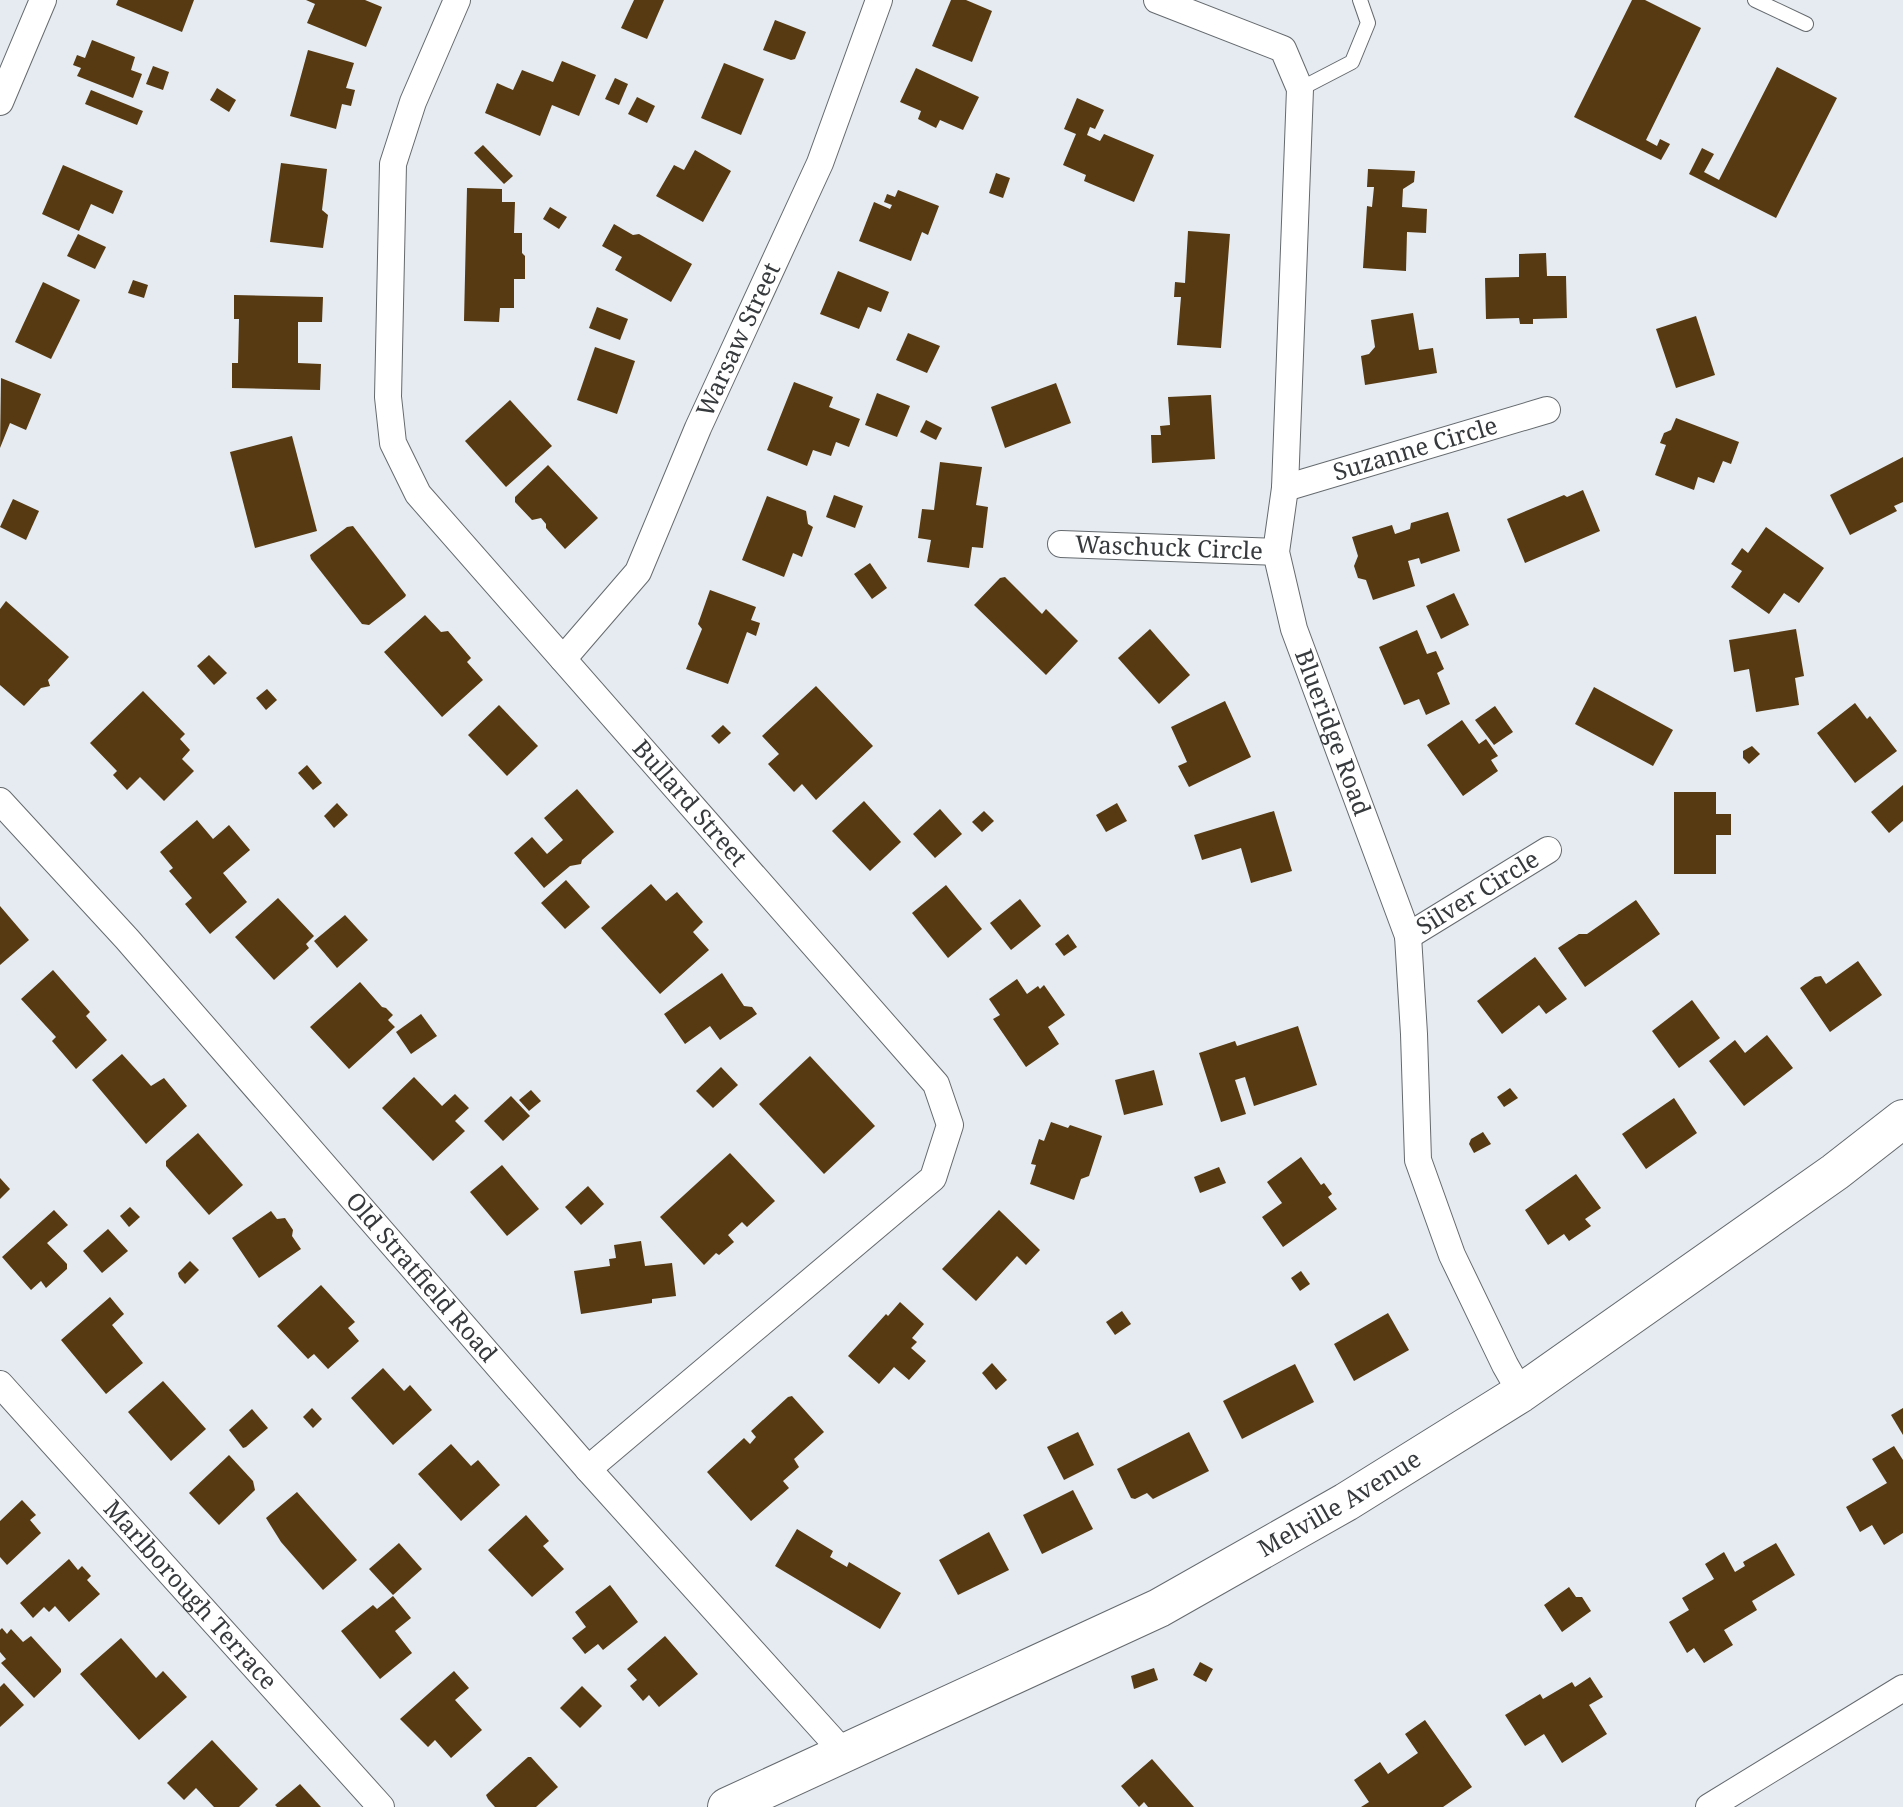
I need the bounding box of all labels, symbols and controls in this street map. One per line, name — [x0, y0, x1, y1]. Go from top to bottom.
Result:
street label: Warsaw Street — [687, 257, 787, 422]
street label: Suzanne Circle — [1329, 408, 1501, 488]
street label: Waschuck Circle — [1074, 527, 1264, 567]
street label: Blueridge Road — [1288, 644, 1380, 820]
street label: Bullard Street — [626, 732, 755, 873]
street label: Silver Circle — [1409, 842, 1545, 942]
street label: Old Stratfield Road — [339, 1184, 506, 1369]
street label: Melville Avenue — [1251, 1442, 1427, 1564]
street label: Marlborough Terrace — [97, 1492, 285, 1696]

